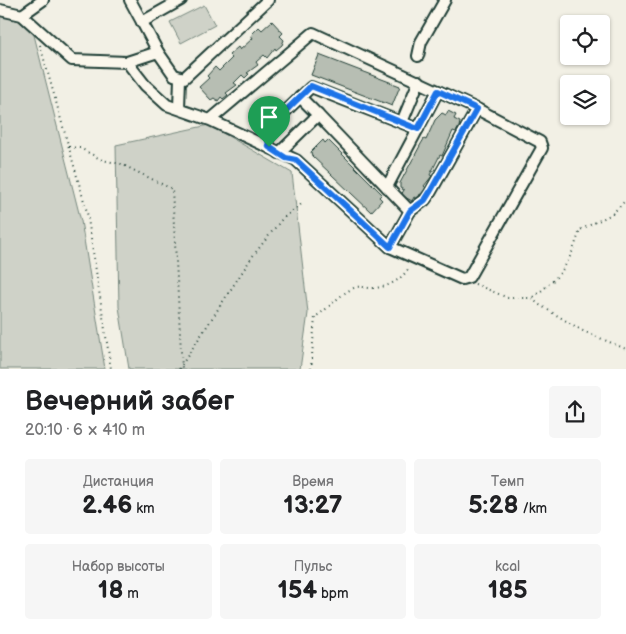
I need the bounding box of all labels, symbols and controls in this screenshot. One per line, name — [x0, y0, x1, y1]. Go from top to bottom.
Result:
map controls — [560, 15, 610, 125]
button: locate — [560, 15, 610, 65]
button: layers — [560, 75, 610, 125]
pin — [248, 96, 290, 147]
icon: arrive — [255, 103, 283, 131]
text: Вечерний забег — [25, 385, 234, 418]
button: share — [549, 386, 601, 438]
text: 20:10 · 6 × 410 m — [25, 421, 145, 440]
text: Дистанция — [83, 473, 154, 490]
text: Время — [292, 473, 334, 490]
text: Темп — [491, 473, 524, 490]
text: 2.46 — [82, 490, 132, 521]
text: 13:27 — [283, 490, 343, 521]
text: 5:28 — [468, 490, 519, 521]
text: km — [132, 500, 155, 517]
text: /km — [519, 500, 547, 517]
text: Набор высоты — [72, 558, 165, 575]
text: Пульс — [294, 558, 332, 575]
text: kcal — [495, 558, 520, 575]
text: 18 — [98, 575, 123, 606]
text: 154 — [277, 575, 317, 606]
text: 185 — [488, 575, 528, 606]
text: m — [123, 585, 139, 602]
text: bpm — [317, 585, 349, 602]

